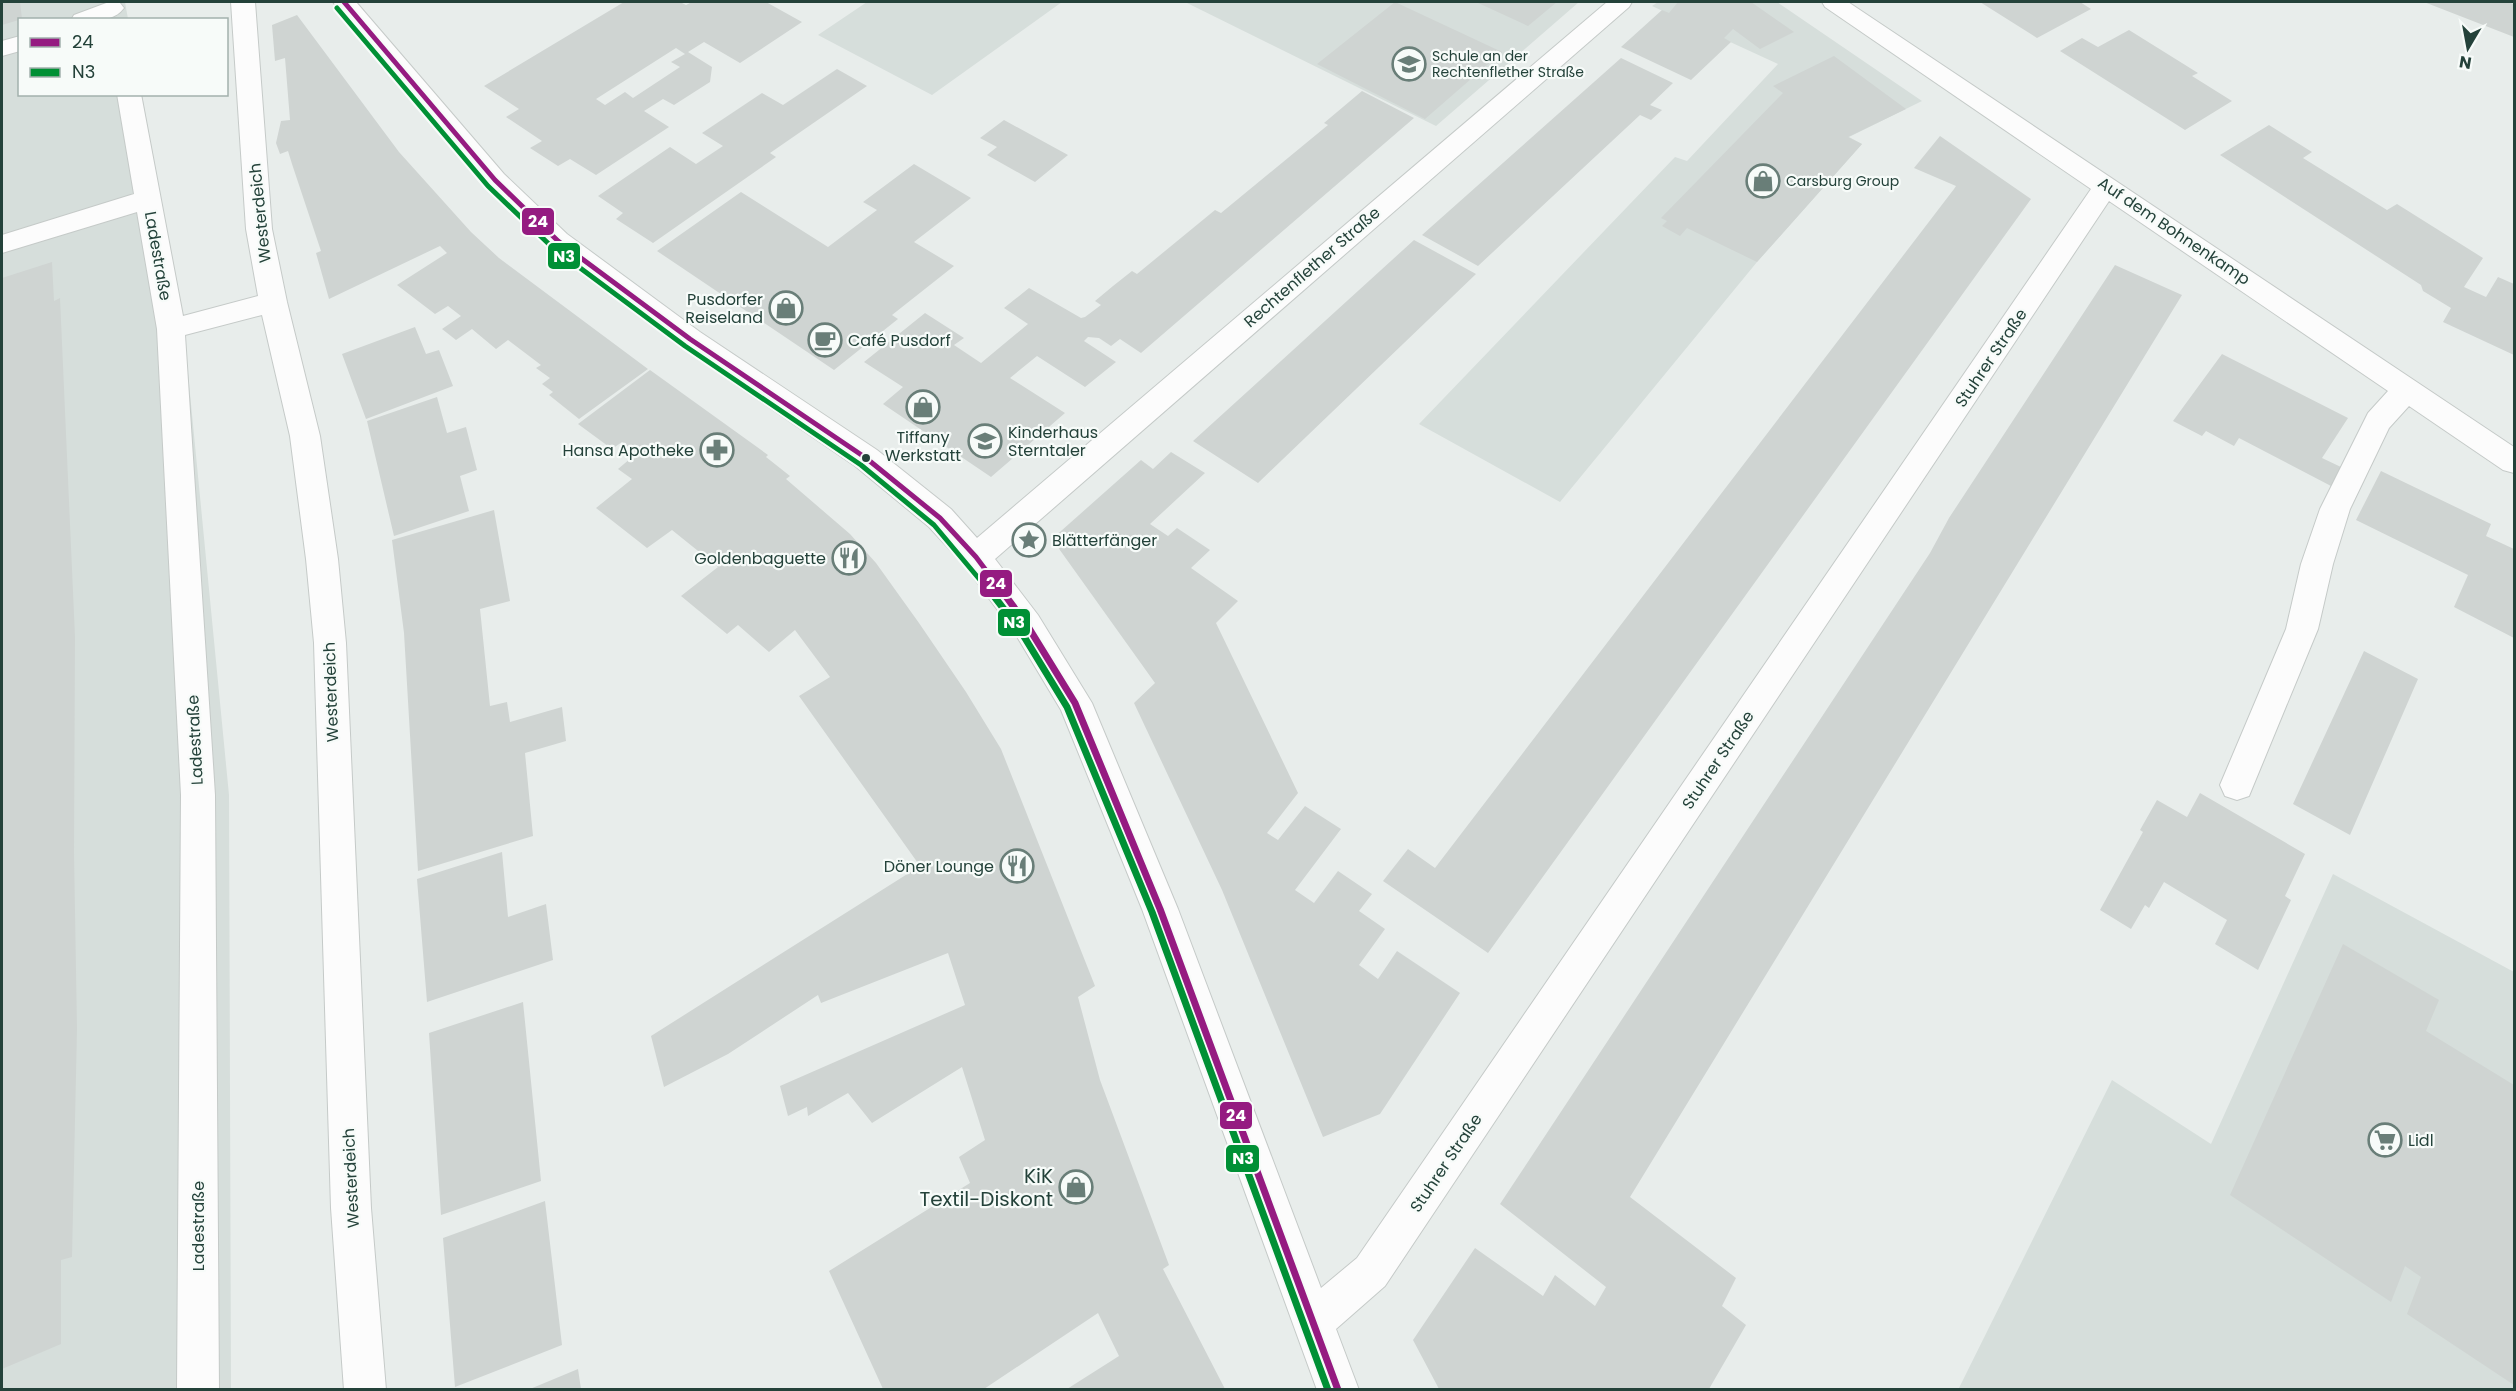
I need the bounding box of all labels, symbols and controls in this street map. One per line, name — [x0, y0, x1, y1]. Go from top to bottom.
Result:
legend — [18, 18, 228, 96]
north arrow — [2438, 18, 2498, 78]
text: 24 — [72, 29, 94, 54]
school or university icon: Schule an der Rechtenflether Straße — [1391, 46, 1427, 82]
place label: Schule an der Rechtenflether Straße — [1432, 46, 1584, 82]
text: N — [2458, 50, 2473, 75]
text: N3 — [72, 59, 95, 84]
street label: Westerdeich — [243, 162, 277, 264]
shop icon: Carsburg Group — [1745, 163, 1781, 199]
place label: Carsburg Group — [1786, 171, 1899, 191]
street label: Auf dem Bohnenkamp — [2093, 171, 2255, 291]
street label: Rechtenflether Straße — [1239, 201, 1385, 333]
line badge: 24 — [521, 207, 555, 236]
street label: Ladestraße — [139, 210, 177, 303]
text: 24 — [528, 210, 548, 233]
line badge: N3 — [547, 242, 581, 270]
text: N3 — [553, 245, 575, 268]
place label: Pusdorfer Reiseland — [685, 288, 763, 329]
shop icon: Pusdorfer Reiseland — [768, 290, 804, 326]
street label: Stuhrer Straße — [1949, 304, 2033, 412]
cafe icon: Café Pusdorf — [807, 322, 843, 358]
place label: Café Pusdorf — [848, 329, 951, 352]
shop icon: Tiffany Werkstatt — [905, 389, 941, 425]
place label: Kinderhaus Sterntaler — [1008, 421, 1098, 462]
school or university icon: Kinderhaus Sterntaler — [967, 423, 1003, 459]
place label: Tiffany Werkstatt — [885, 426, 961, 467]
pharmacy icon: Hansa Apotheke — [699, 432, 735, 468]
place label: Hansa Apotheke — [562, 439, 694, 462]
unlabelled marker — [860, 452, 872, 464]
place icon: Blätterfänger — [1011, 522, 1047, 558]
place label: Blätterfänger — [1052, 529, 1157, 552]
restaurant icon: Goldenbaguette — [831, 540, 867, 576]
place label: Goldenbaguette — [694, 547, 826, 570]
line badge: 24 — [979, 569, 1013, 598]
text: 24 — [986, 572, 1006, 595]
line badge: N3 — [997, 608, 1031, 637]
text: N3 — [1003, 611, 1025, 634]
street label: Westerdeich — [318, 642, 344, 742]
street label: Ladestraße — [181, 694, 209, 786]
street label: Stuhrer Straße — [1676, 706, 1760, 814]
restaurant icon: Döner Lounge — [999, 848, 1035, 884]
place label: Döner Lounge — [884, 855, 994, 878]
line badge: 24 — [1219, 1101, 1253, 1130]
text: 24 — [1226, 1104, 1246, 1127]
street label: Stuhrer Straße — [1404, 1109, 1488, 1217]
supermarket icon: Lidl — [2367, 1122, 2403, 1158]
street label: Westerdeich — [337, 1127, 365, 1229]
place label: Lidl — [2408, 1129, 2434, 1152]
line badge: N3 — [1225, 1144, 1260, 1173]
text: N3 — [1232, 1147, 1254, 1170]
place label: KiK Textil-Diskont — [919, 1162, 1053, 1213]
shop icon: KiK Textil-Diskont — [1058, 1169, 1094, 1205]
street label: Ladestraße — [187, 1181, 210, 1271]

